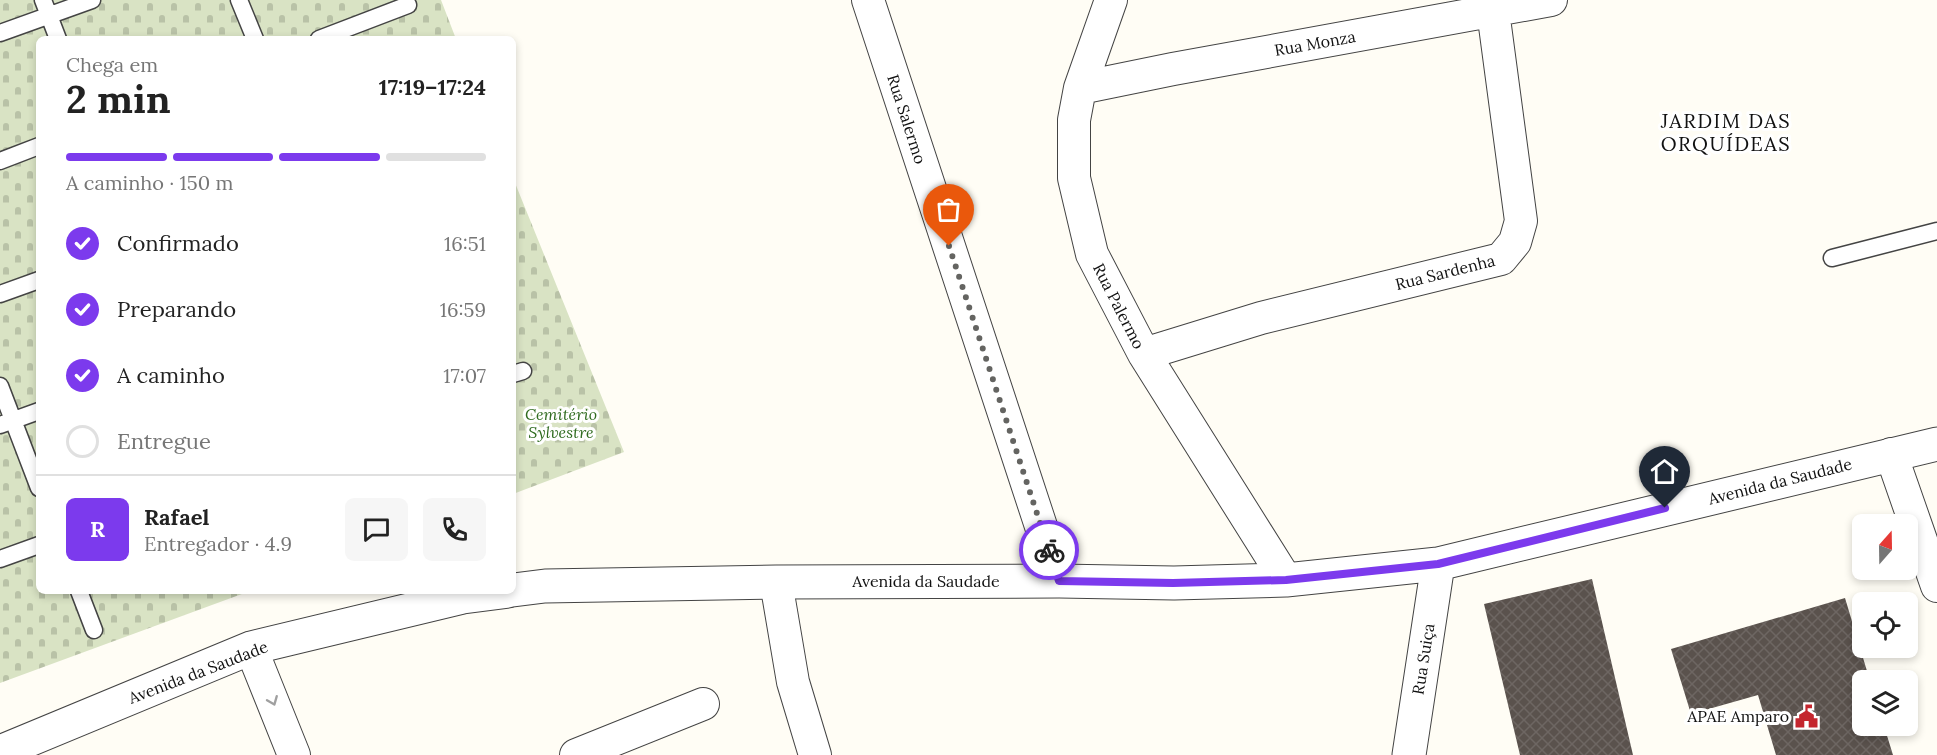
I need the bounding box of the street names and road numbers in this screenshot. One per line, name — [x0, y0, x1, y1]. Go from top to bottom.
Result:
street label: Rua Monza — [1273, 26, 1357, 60]
street label: Rua Salermo — [883, 72, 931, 166]
street label: Rua Sardenha — [1393, 250, 1497, 294]
street label: Rua Palermo — [1089, 260, 1149, 352]
street label: Avenida da Saudade — [1705, 453, 1854, 509]
street label: Avenida da Saudade — [851, 571, 1000, 591]
street label: Rua Suiça — [1408, 622, 1438, 696]
street label: Avenida da Saudade — [125, 636, 271, 708]

